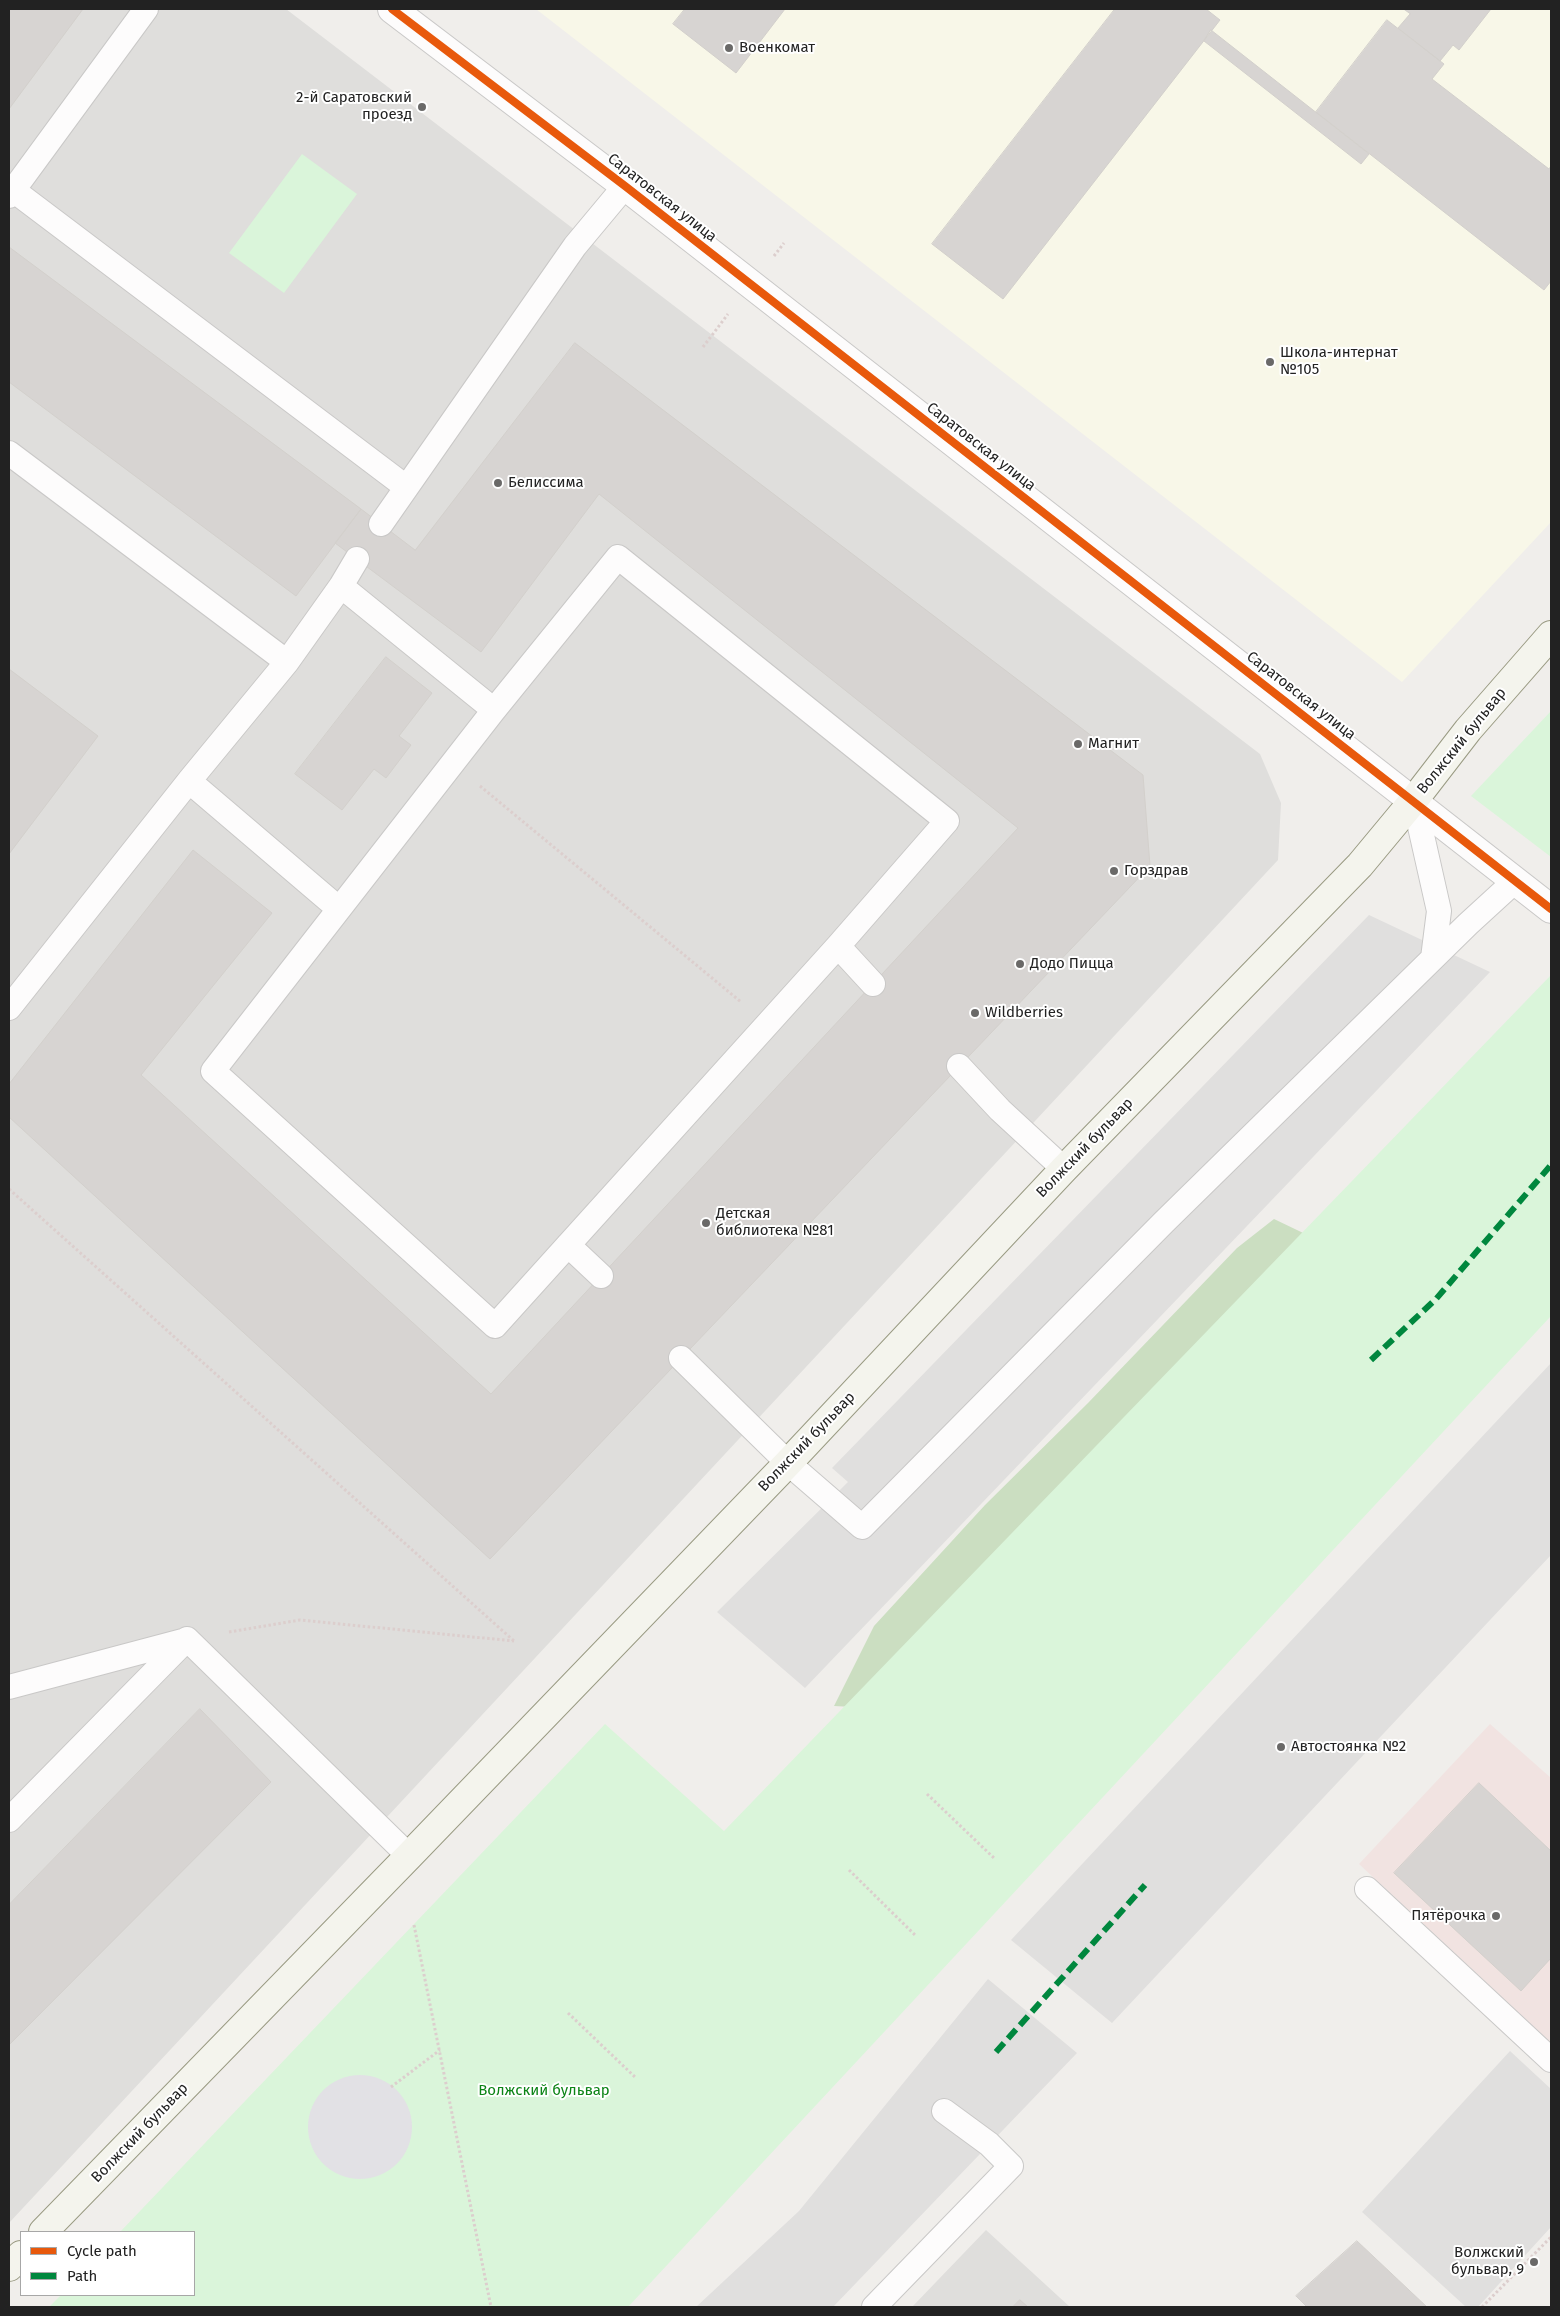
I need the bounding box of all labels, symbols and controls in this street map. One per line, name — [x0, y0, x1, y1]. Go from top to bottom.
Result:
place label: Военкомат — [739, 39, 815, 57]
marker: Военкомат — [723, 42, 735, 54]
place label: 2-й Саратовский проезд — [296, 89, 412, 124]
marker: 2-й Саратовский проезд — [416, 101, 428, 113]
street label: Саратовская улица — [604, 150, 720, 246]
place label: Школа-интернат №105 — [1280, 344, 1398, 379]
marker: Школа-интернат №105 — [1264, 356, 1276, 368]
street label: Саратовская улица — [923, 399, 1039, 495]
place label: Белиссима — [508, 474, 584, 492]
marker: Белиссима — [492, 477, 504, 489]
street label: Саратовская улица — [1243, 648, 1359, 744]
street label: Волжский бульвар — [1414, 684, 1510, 798]
place label: Магнит — [1088, 735, 1139, 753]
marker: Магнит — [1072, 738, 1084, 750]
place label: Горздрав — [1124, 862, 1189, 880]
marker: Горздрав — [1108, 865, 1120, 877]
place label: Додо Пицца — [1030, 955, 1114, 973]
marker: Додо Пицца — [1014, 958, 1026, 970]
place label: Wildberries — [985, 1004, 1063, 1022]
marker: Wildberries — [969, 1007, 981, 1019]
street label: Волжский бульвар — [1033, 1094, 1137, 1202]
place label: Детская библиотека №81 — [716, 1205, 834, 1240]
marker: Детская библиотека №81 — [700, 1217, 712, 1229]
street label: Волжский бульвар — [755, 1388, 859, 1496]
place label: Автостоянка №2 — [1291, 1738, 1406, 1756]
marker: Автостоянка №2 — [1275, 1741, 1287, 1753]
place label: Пятёрочка — [1411, 1907, 1486, 1925]
marker: Пятёрочка — [1490, 1910, 1502, 1922]
street label: Волжский бульвар — [88, 2079, 192, 2187]
park label: Волжский бульвар — [478, 2082, 610, 2100]
legend — [20, 2231, 195, 2296]
text: Cycle path — [67, 2242, 137, 2260]
place label: Волжский бульвар, 9 — [1451, 2244, 1524, 2279]
marker: Волжский бульвар, 9 — [1528, 2256, 1540, 2268]
text: Path — [67, 2267, 97, 2285]

